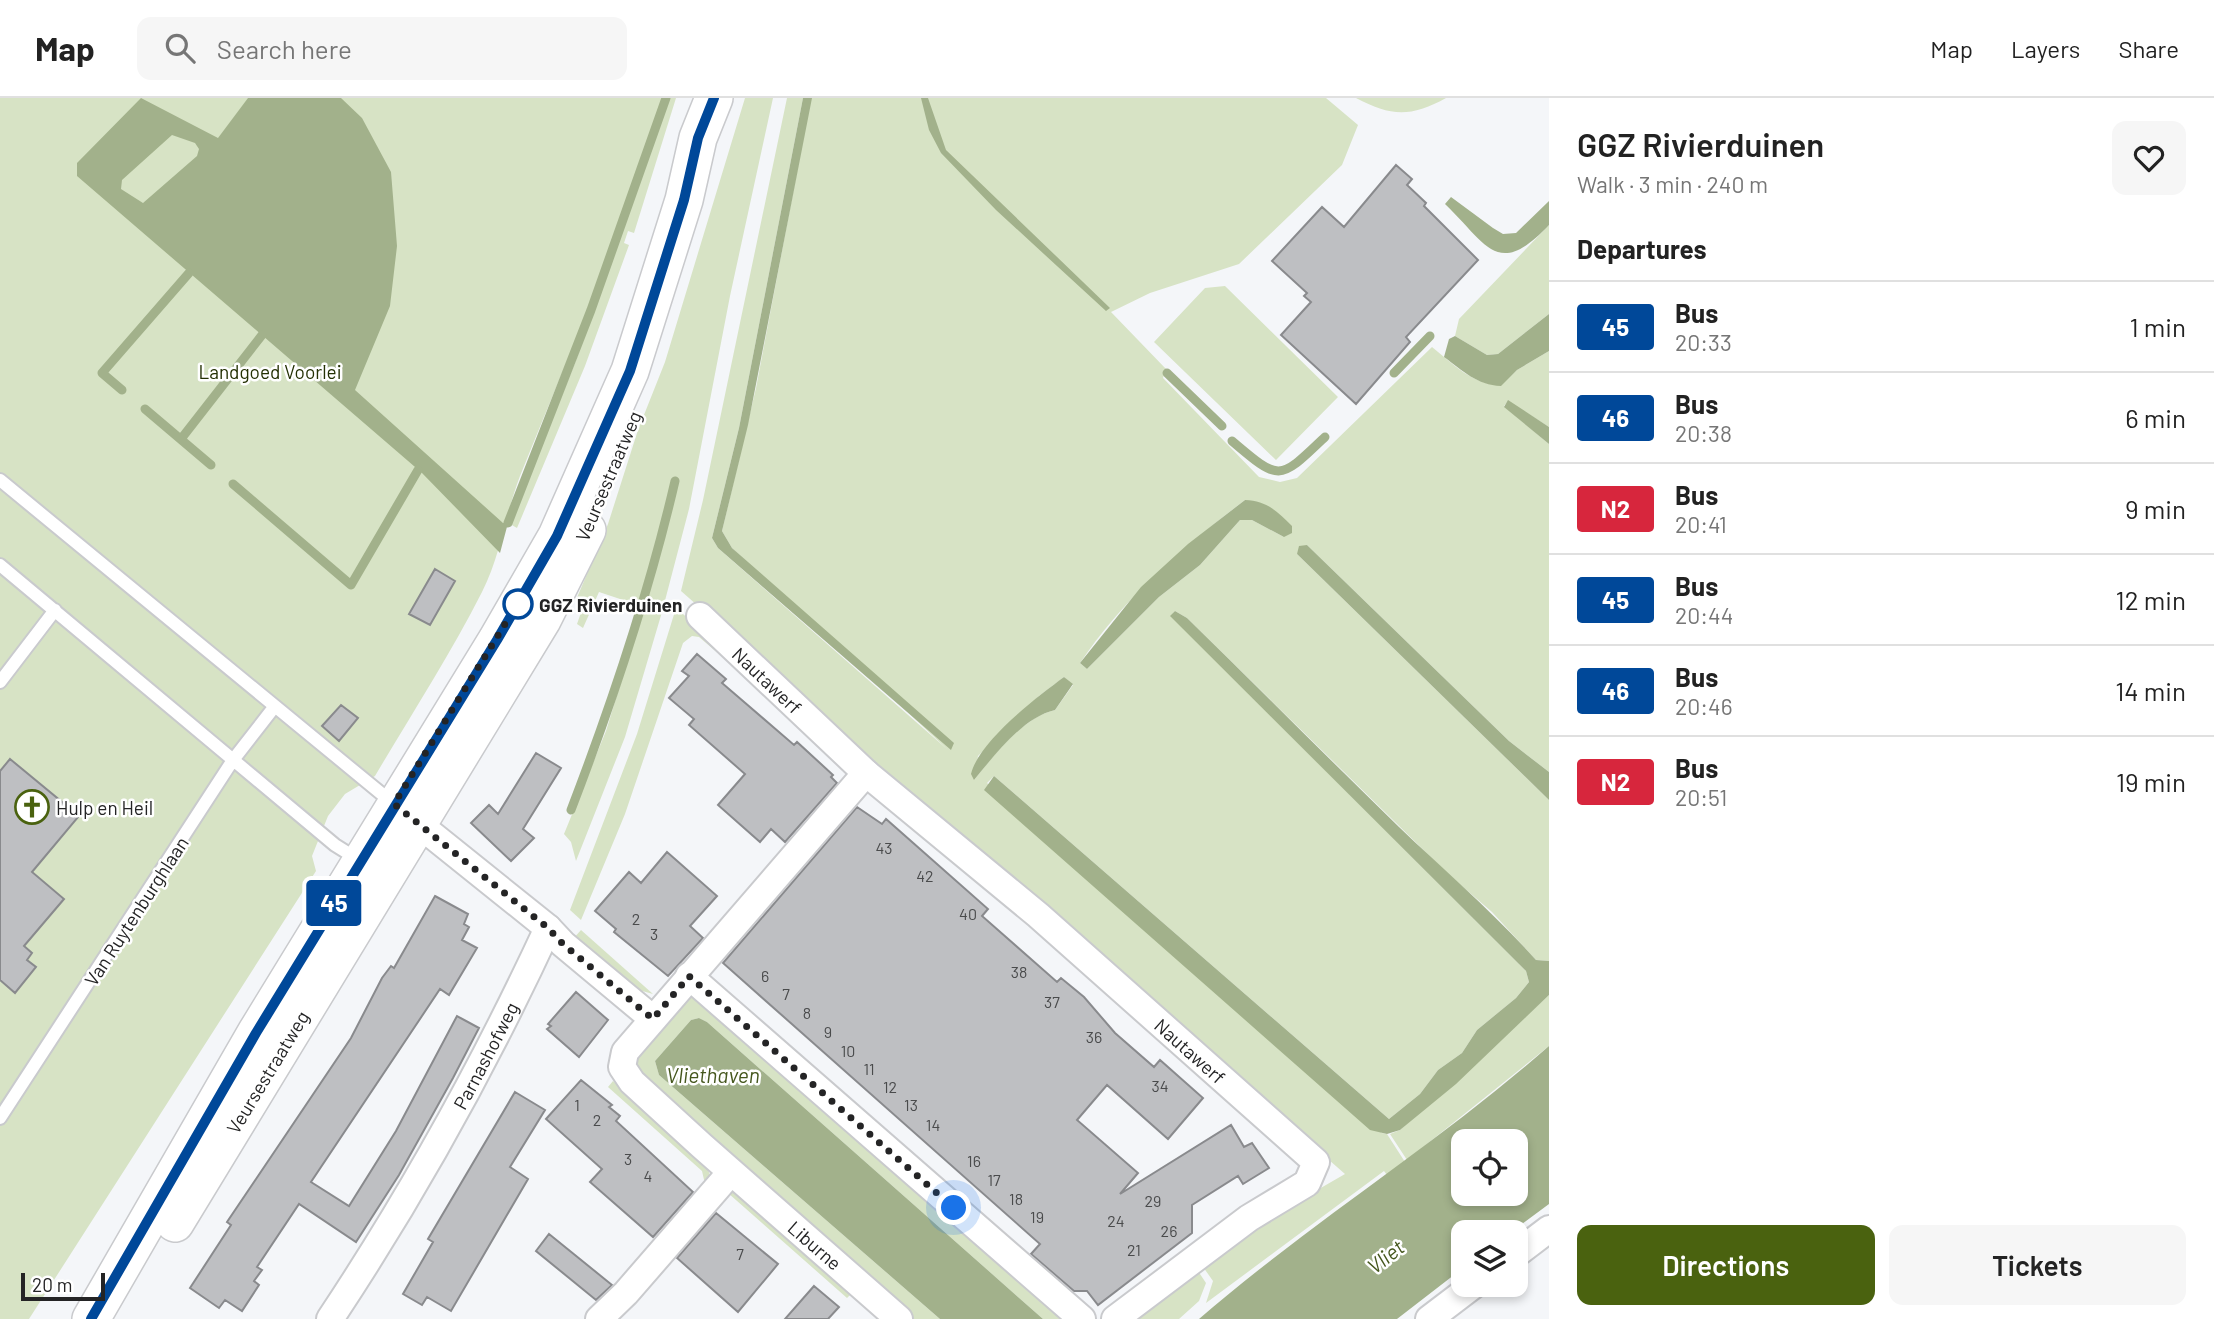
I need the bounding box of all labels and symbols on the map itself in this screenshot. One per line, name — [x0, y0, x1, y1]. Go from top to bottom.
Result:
park label: Landgoed Voorlei — [198, 360, 342, 383]
street label: Veursestraatweg — [570, 407, 646, 545]
marker: GGZ Rivierduinen — [503, 589, 533, 619]
place label: GGZ Rivierduinen — [539, 593, 682, 616]
street label: Nautawerf — [728, 642, 807, 718]
church icon: Hulp en Heil — [13, 788, 51, 826]
place label: Hulp en Heil — [56, 796, 153, 819]
street label: Van Ruytenburghlaan — [79, 832, 193, 990]
house number: 43 — [875, 838, 893, 857]
house number: 42 — [916, 866, 934, 885]
line badge: 45 — [302, 880, 366, 926]
house number: 40 — [959, 904, 977, 923]
house number: 2 — [632, 909, 640, 928]
house number: 3 — [650, 924, 658, 943]
house number: 38 — [1011, 962, 1027, 981]
house number: 6 — [761, 966, 769, 985]
house number: 7 — [782, 984, 790, 1003]
house number: 37 — [1044, 992, 1060, 1011]
street label: Parnashofweg — [448, 998, 522, 1113]
house number: 8 — [803, 1003, 811, 1022]
street label: Veursestraatweg — [221, 1006, 313, 1137]
street label: Nautawerf — [1150, 1013, 1231, 1088]
house number: 9 — [824, 1022, 832, 1041]
house number: 36 — [1086, 1027, 1102, 1046]
house number: 10 — [841, 1041, 855, 1060]
house number: 11 — [863, 1059, 875, 1078]
water label: Vliethaven — [666, 1062, 760, 1087]
house number: 34 — [1151, 1076, 1169, 1095]
house number: 12 — [883, 1077, 897, 1096]
house number: 1 — [574, 1095, 580, 1114]
house number: 13 — [904, 1095, 918, 1114]
house number: 2 — [593, 1110, 601, 1129]
house number: 14 — [926, 1115, 940, 1134]
house number: 3 — [624, 1149, 632, 1168]
house number: 16 — [967, 1151, 981, 1170]
house number: 4 — [644, 1166, 652, 1185]
house number: 17 — [987, 1170, 1001, 1189]
house number: 18 — [1009, 1189, 1023, 1208]
your location — [936, 1190, 971, 1225]
house number: 29 — [1145, 1191, 1161, 1210]
house number: 19 — [1030, 1207, 1044, 1226]
house number: 24 — [1107, 1211, 1125, 1230]
street label: Liburne — [784, 1216, 846, 1274]
house number: 26 — [1161, 1221, 1177, 1240]
water label: Vliet — [1362, 1233, 1409, 1278]
house number: 21 — [1127, 1240, 1141, 1259]
house number: 7 — [736, 1244, 744, 1263]
scale bar — [21, 1270, 105, 1302]

